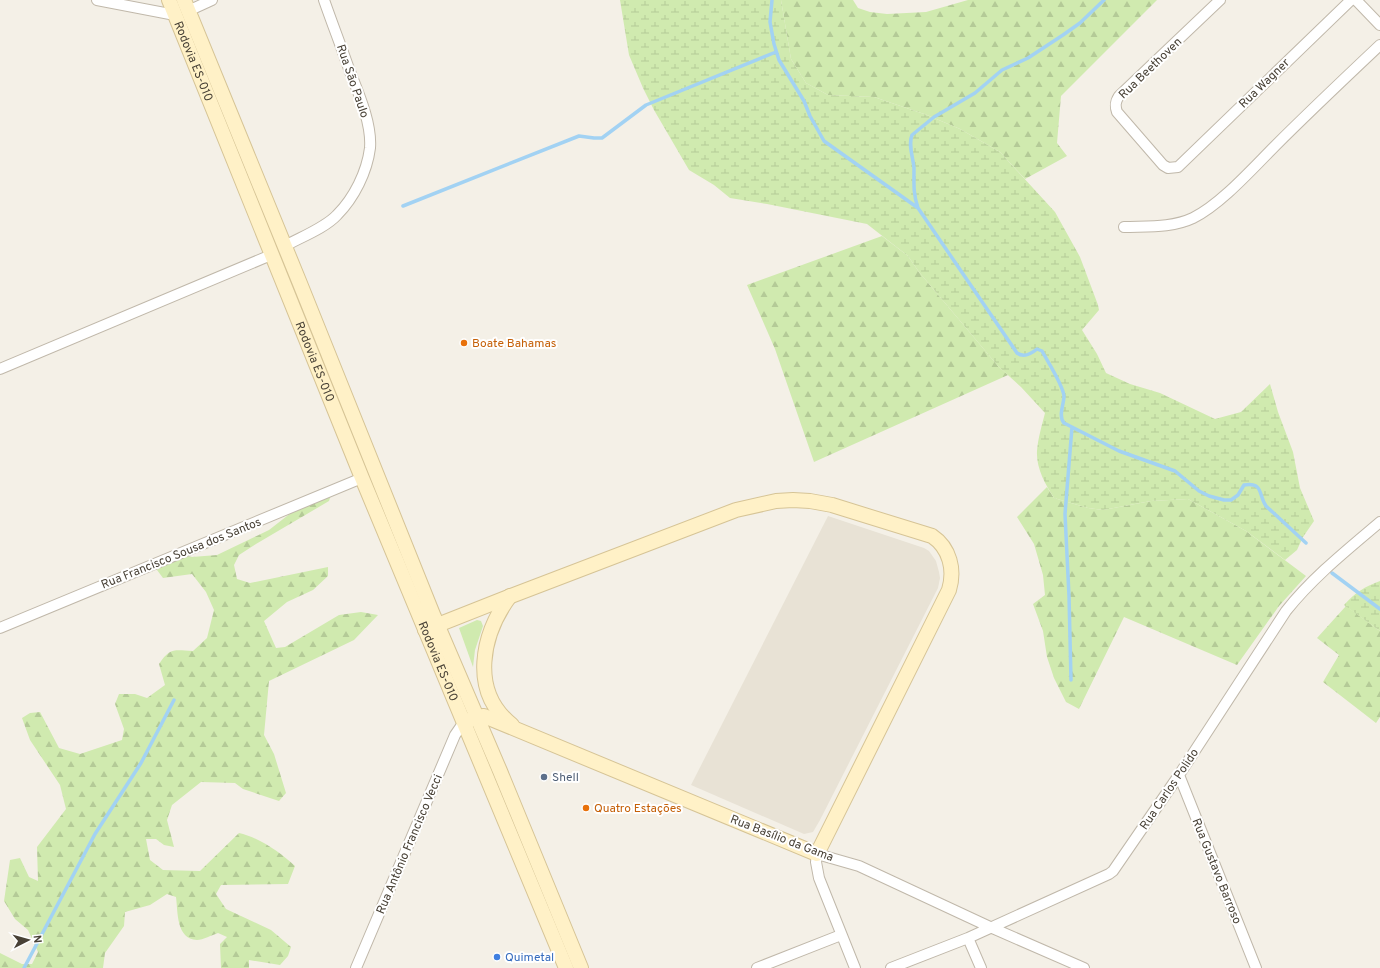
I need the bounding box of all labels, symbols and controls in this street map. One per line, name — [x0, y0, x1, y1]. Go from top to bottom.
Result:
street label: Rodovia ES-010 — [169, 19, 216, 104]
street label: Rua Beethoven — [1116, 34, 1186, 103]
street label: Rua São Paulo — [332, 42, 372, 121]
street label: Rua Wagner — [1236, 55, 1294, 112]
street label: Rodovia ES-010 — [291, 319, 337, 405]
place label: Boate Bahamas — [472, 336, 556, 352]
marker: Boate Bahamas — [459, 338, 469, 348]
street label: Rua Francisco Sousa dos Santos — [99, 514, 264, 593]
street label: Rodovia ES-010 — [414, 619, 461, 704]
street label: Rua Carlos Polido — [1137, 746, 1203, 833]
place label: Shell — [552, 770, 579, 786]
street label: Rua Antônio Francisco Vecci — [373, 772, 447, 917]
marker: Shell — [539, 772, 549, 782]
place label: Quatro Estações — [594, 801, 682, 817]
marker: Quatro Estações — [581, 803, 591, 813]
street label: Rua Basílio da Gama — [728, 812, 836, 866]
street label: Rua Gustavo Barroso — [1188, 816, 1245, 927]
north arrow — [8, 920, 48, 960]
text: N — [30, 934, 44, 944]
place label: Quimetal — [505, 950, 554, 966]
marker: Quimetal — [492, 952, 502, 962]

